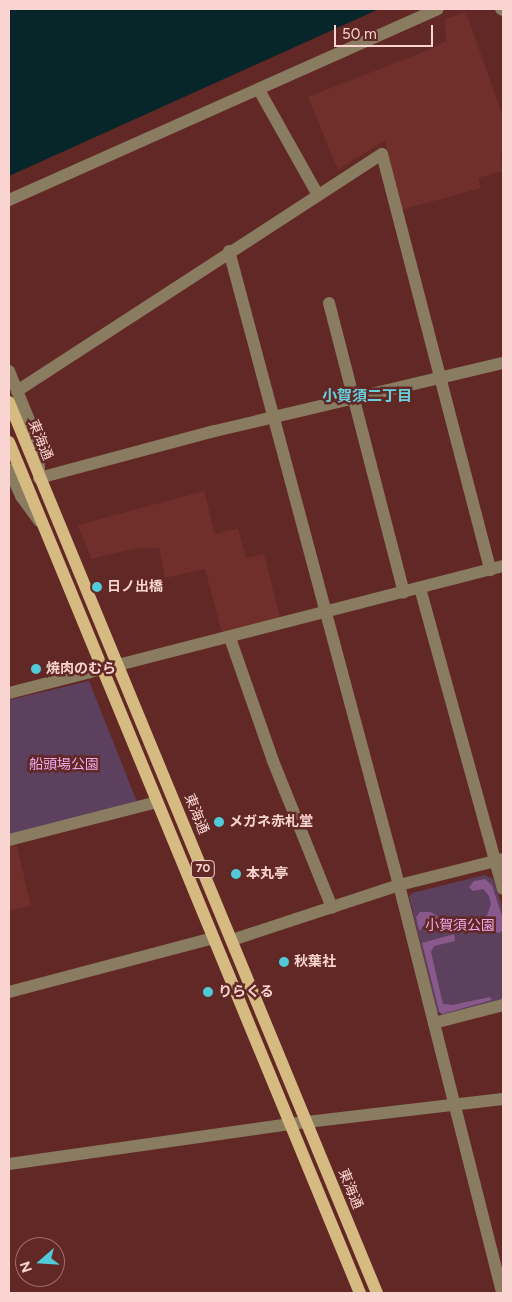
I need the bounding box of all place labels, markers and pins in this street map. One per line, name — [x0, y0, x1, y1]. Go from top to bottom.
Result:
place label: 日ノ出橋 — [107, 579, 163, 595]
marker: 日ノ出橋 — [91, 581, 103, 593]
place label: 焼肉のむら — [46, 661, 116, 677]
marker: 焼肉のむら — [30, 663, 42, 675]
place label: メガネ赤札堂 — [229, 814, 313, 830]
marker: メガネ赤札堂 — [213, 816, 225, 828]
place label: 本丸亭 — [246, 866, 288, 882]
marker: 本丸亭 — [230, 868, 242, 880]
place label: 秋葉社 — [294, 954, 336, 970]
marker: 秋葉社 — [278, 956, 290, 968]
place label: りらくる — [218, 984, 274, 1000]
marker: りらくる — [202, 986, 214, 998]

